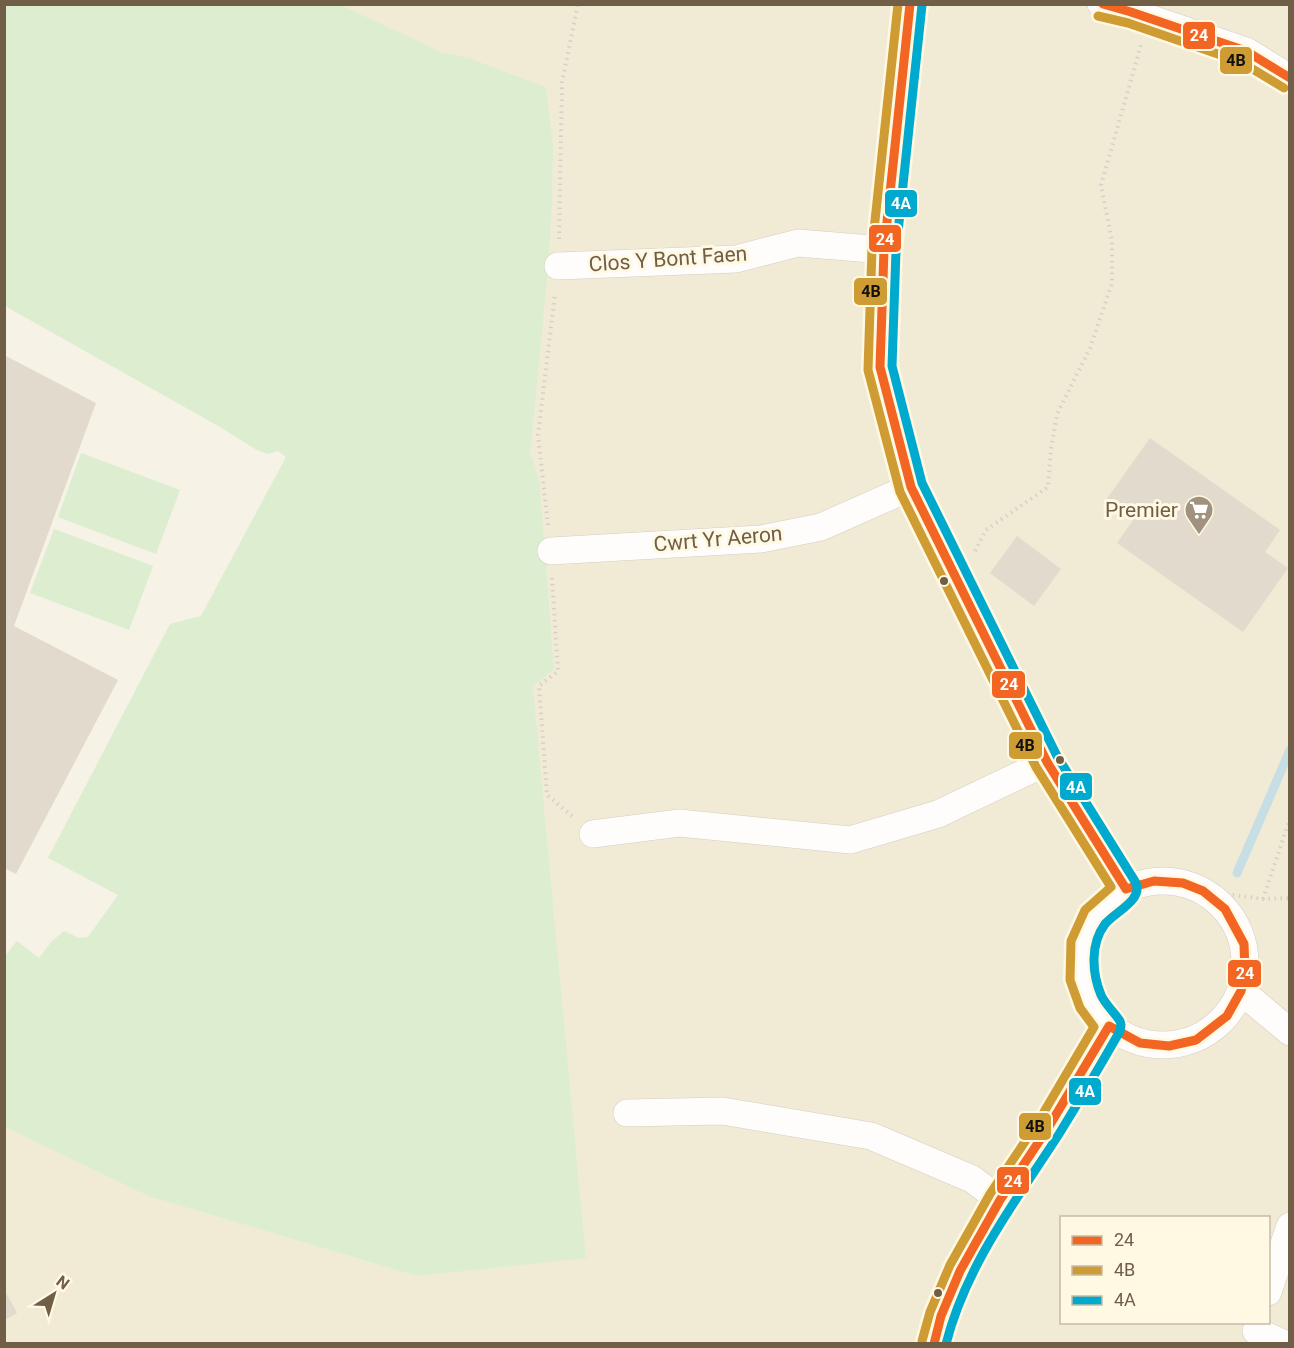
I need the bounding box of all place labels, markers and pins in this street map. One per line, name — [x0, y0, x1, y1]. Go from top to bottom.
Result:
supermarket icon: Premier — [1183, 494, 1215, 536]
place label: Premier — [1105, 498, 1178, 522]
unlabelled marker — [938, 575, 950, 587]
unlabelled marker — [1054, 754, 1066, 766]
unlabelled marker — [932, 1287, 944, 1299]

